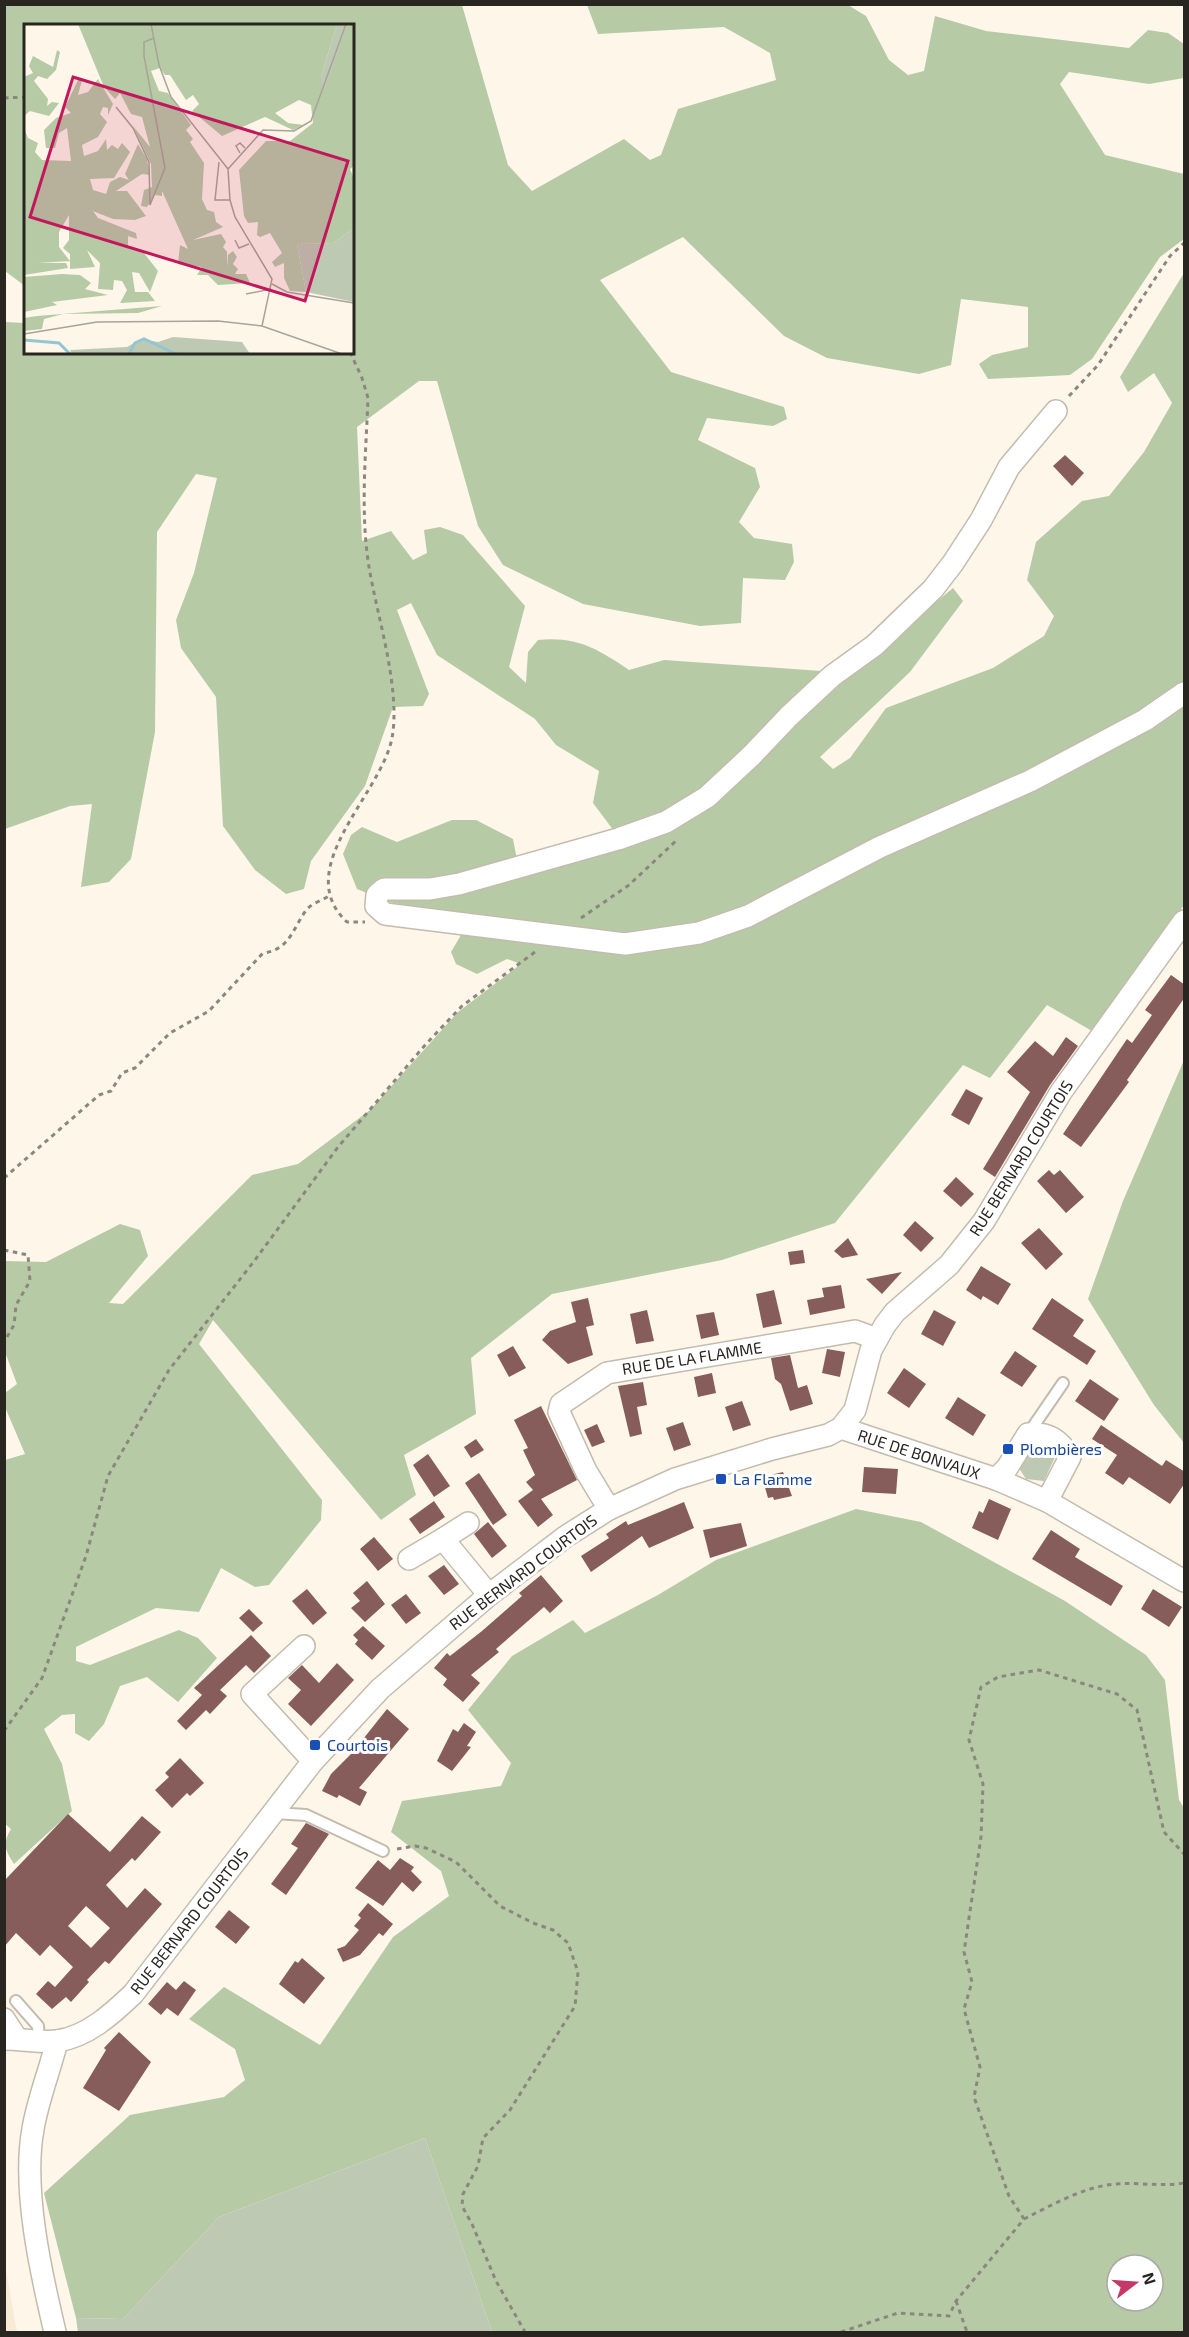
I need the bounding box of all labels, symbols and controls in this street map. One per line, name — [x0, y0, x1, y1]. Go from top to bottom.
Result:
inset map — [24, 24, 354, 354]
street label: RUE BERNARD COURTOIS — [965, 1076, 1076, 1239]
street label: RUE DE LA FLAMME — [621, 1337, 763, 1378]
street label: RUE DE BONVAUX — [856, 1425, 983, 1482]
place label: Plombières — [1020, 1439, 1102, 1458]
marker: Plombières — [1001, 1442, 1015, 1456]
place label: La Flamme — [733, 1469, 812, 1488]
marker: La Flamme — [714, 1472, 728, 1486]
street label: RUE BERNARD COURTOIS — [445, 1510, 600, 1633]
place label: Courtois — [327, 1735, 388, 1754]
marker: Courtois — [308, 1738, 322, 1752]
street label: RUE BERNARD COURTOIS — [126, 1844, 252, 1997]
north arrow — [1105, 2253, 1165, 2313]
text: N — [1139, 2270, 1161, 2287]

